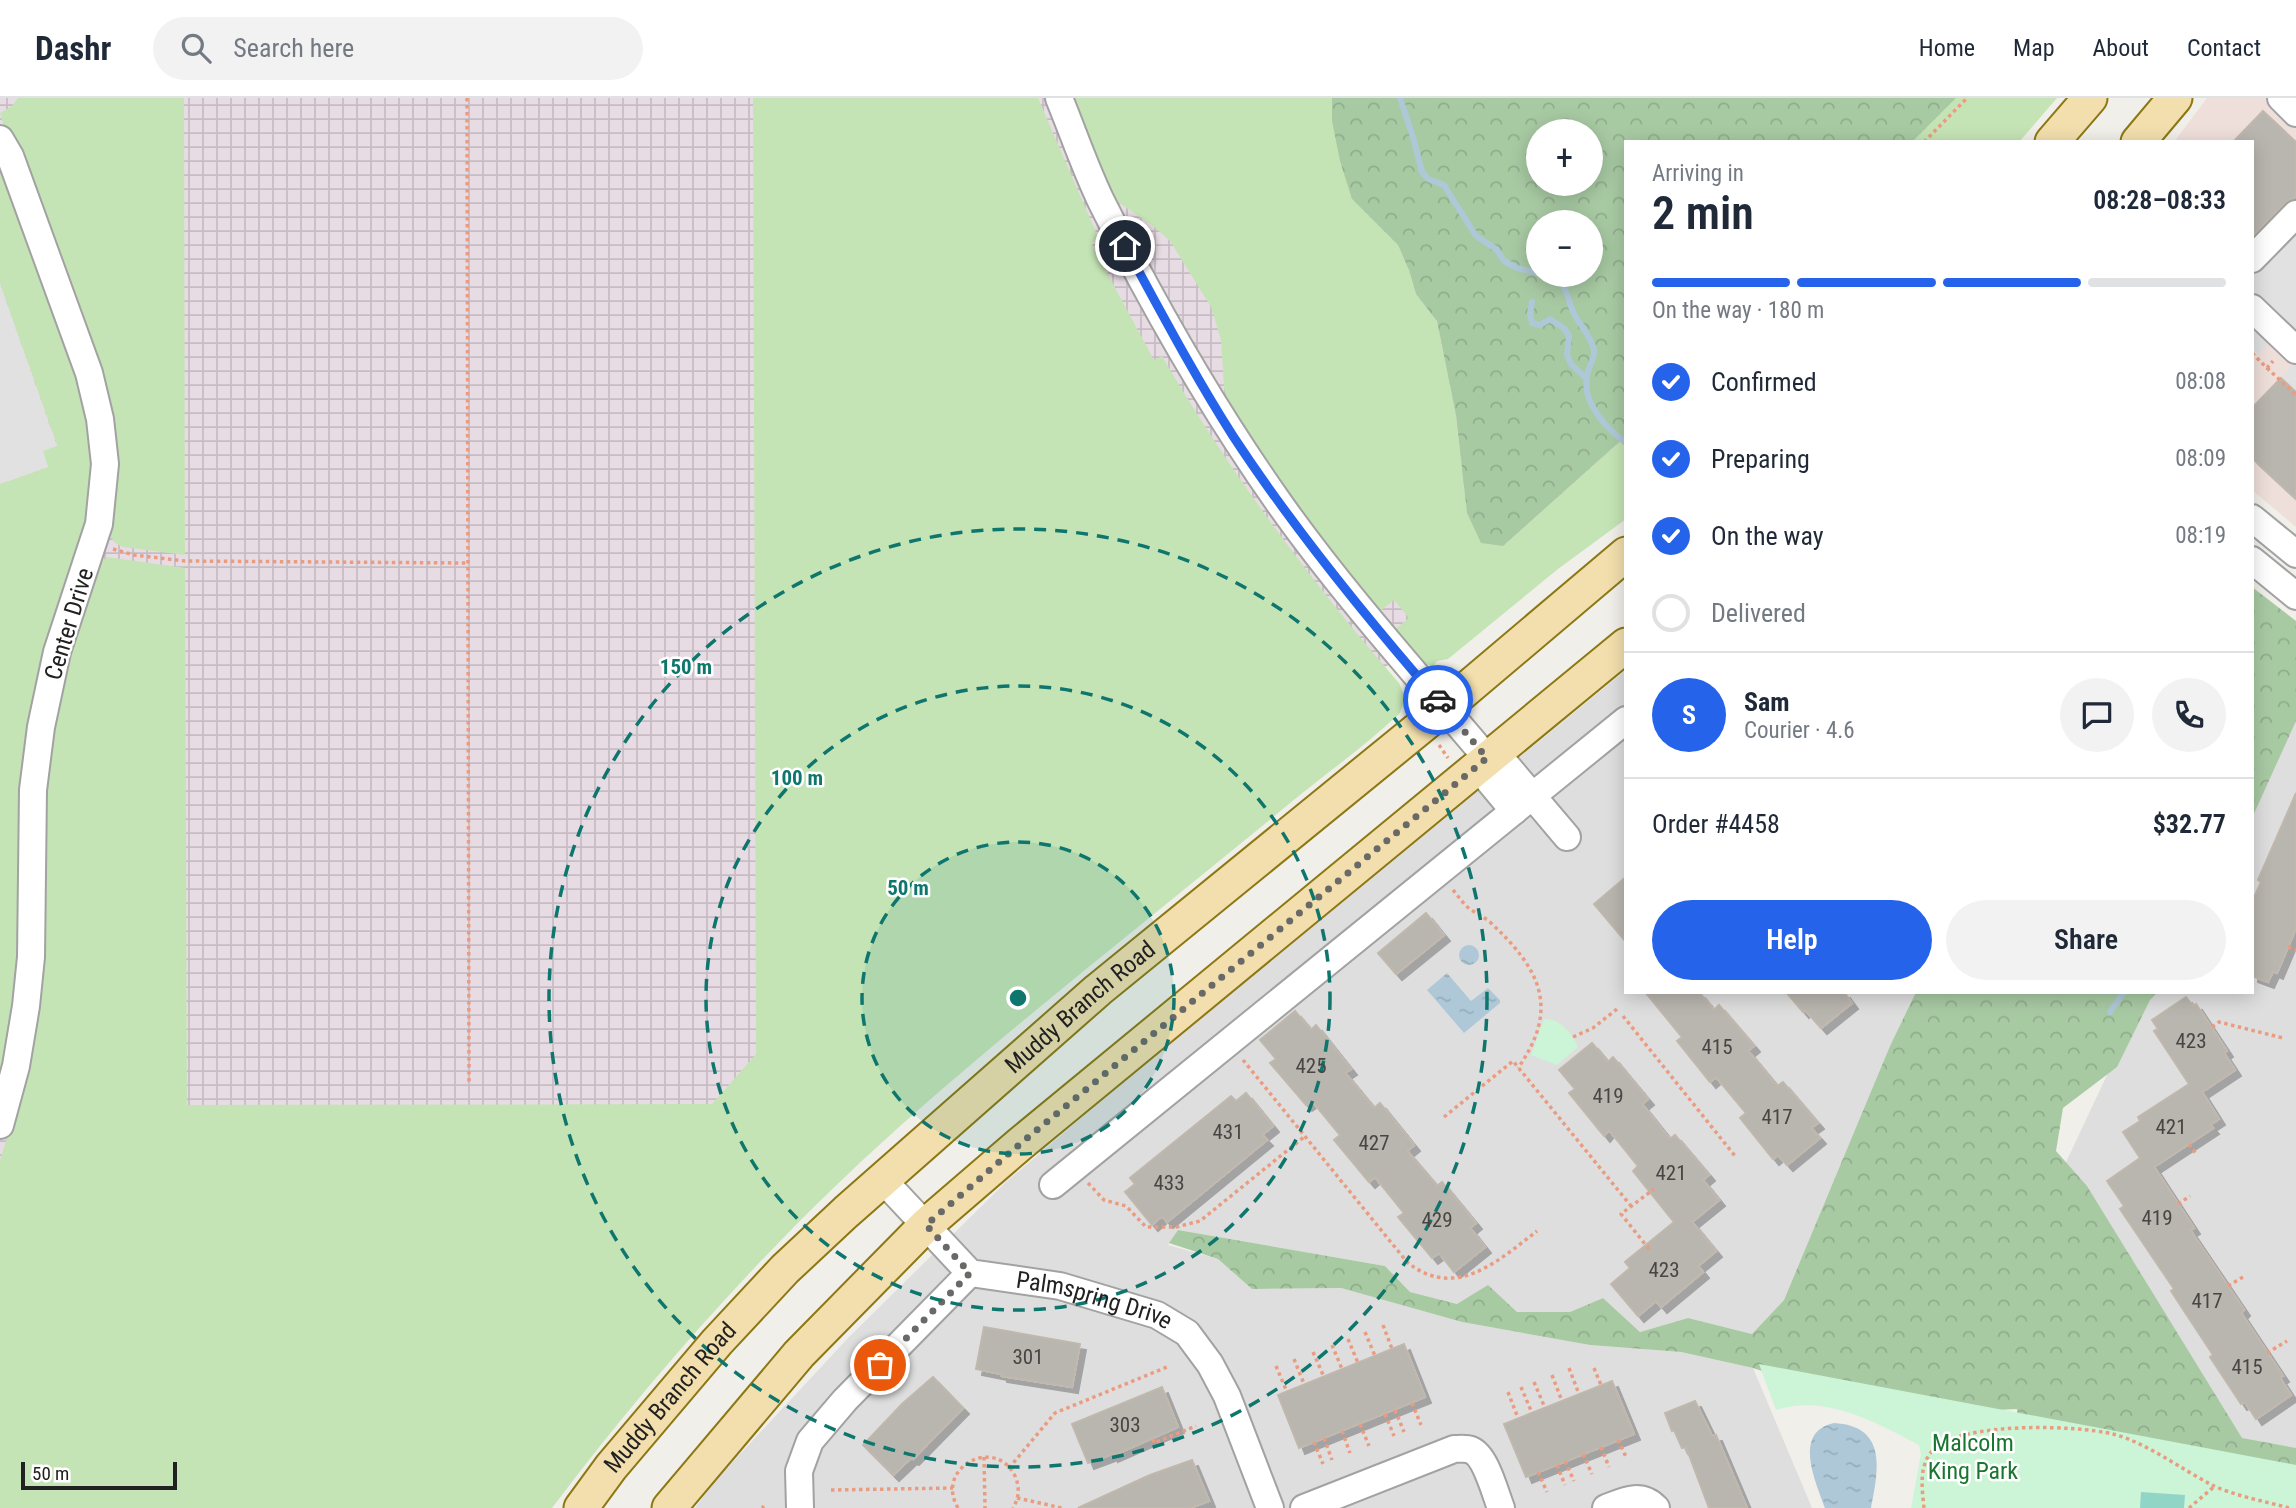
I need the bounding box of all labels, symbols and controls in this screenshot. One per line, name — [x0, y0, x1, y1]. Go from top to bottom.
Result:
search box — [153, 17, 643, 80]
text: Dashr — [35, 29, 111, 68]
icon: search — [177, 29, 215, 67]
text: Search here — [233, 33, 354, 63]
text: Home — [1919, 34, 1975, 62]
text: Map — [2013, 34, 2055, 62]
text: About — [2093, 34, 2149, 62]
text: Contact — [2187, 34, 2261, 62]
map controls — [1526, 119, 1603, 287]
button: + — [1526, 119, 1603, 196]
text: Arriving in — [1652, 160, 1744, 187]
text: 08:28–08:33 — [2093, 185, 2226, 215]
text: 2 min — [1652, 186, 1754, 240]
button: − — [1526, 210, 1603, 287]
pin — [1095, 216, 1155, 276]
icon: home — [1106, 227, 1144, 265]
text: On the way · 180 m — [1652, 297, 1824, 324]
icon: check — [1652, 363, 1690, 401]
text: Confirmed — [1711, 367, 1817, 397]
text: 08:08 — [2175, 368, 2226, 395]
icon: check — [1652, 440, 1690, 478]
text: Preparing — [1711, 444, 1810, 474]
text: 08:09 — [2175, 445, 2226, 472]
icon: check — [1652, 517, 1690, 555]
text: On the way — [1711, 521, 1824, 551]
text: 08:19 — [2175, 522, 2226, 549]
street label: Center Drive — [39, 565, 99, 683]
text: Delivered — [1711, 598, 1806, 628]
text: 150 m — [660, 655, 712, 679]
courier — [1403, 665, 1473, 735]
button: chat — [2060, 678, 2134, 752]
button: phone — [2152, 678, 2226, 752]
icon: car — [1419, 681, 1457, 719]
text: Sam — [1744, 687, 1790, 717]
text: S — [1682, 700, 1696, 730]
text: Courier · 4.6 — [1744, 717, 1855, 744]
text: 100 m — [771, 766, 823, 790]
text: Order #4458 — [1652, 809, 1780, 839]
text: $32.77 — [2153, 809, 2226, 839]
text: 50 m — [887, 876, 929, 900]
button: Help — [1652, 900, 1932, 980]
button: Share — [1946, 900, 2226, 980]
street label: Muddy Branch Road — [999, 935, 1161, 1079]
centre of rings — [1006, 986, 1030, 1010]
house number: 423 — [2175, 1029, 2207, 1053]
house number: 415 — [1701, 1035, 1733, 1059]
house number: 425 — [1295, 1054, 1327, 1078]
house number: 419 — [1592, 1084, 1624, 1108]
house number: 417 — [1761, 1105, 1793, 1129]
house number: 421 — [2155, 1115, 2187, 1139]
house number: 431 — [1212, 1120, 1244, 1144]
house number: 427 — [1358, 1131, 1390, 1155]
house number: 421 — [1655, 1161, 1687, 1185]
house number: 433 — [1153, 1171, 1185, 1195]
house number: 419 — [2141, 1206, 2173, 1230]
house number: 429 — [1421, 1208, 1453, 1232]
house number: 423 — [1648, 1258, 1680, 1282]
street label: Palmspring Drive — [1014, 1266, 1177, 1335]
house number: 417 — [2191, 1289, 2223, 1313]
street label: Muddy Branch Road — [598, 1317, 742, 1478]
pin — [850, 1335, 910, 1395]
house number: 301 — [1012, 1345, 1044, 1369]
icon: bag — [861, 1346, 899, 1384]
house number: 415 — [2231, 1355, 2263, 1379]
house number: 303 — [1109, 1413, 1141, 1437]
park label: Malcolm King Park — [1928, 1429, 2018, 1485]
scale bar — [21, 1459, 177, 1491]
text: 50 m — [32, 1462, 69, 1485]

